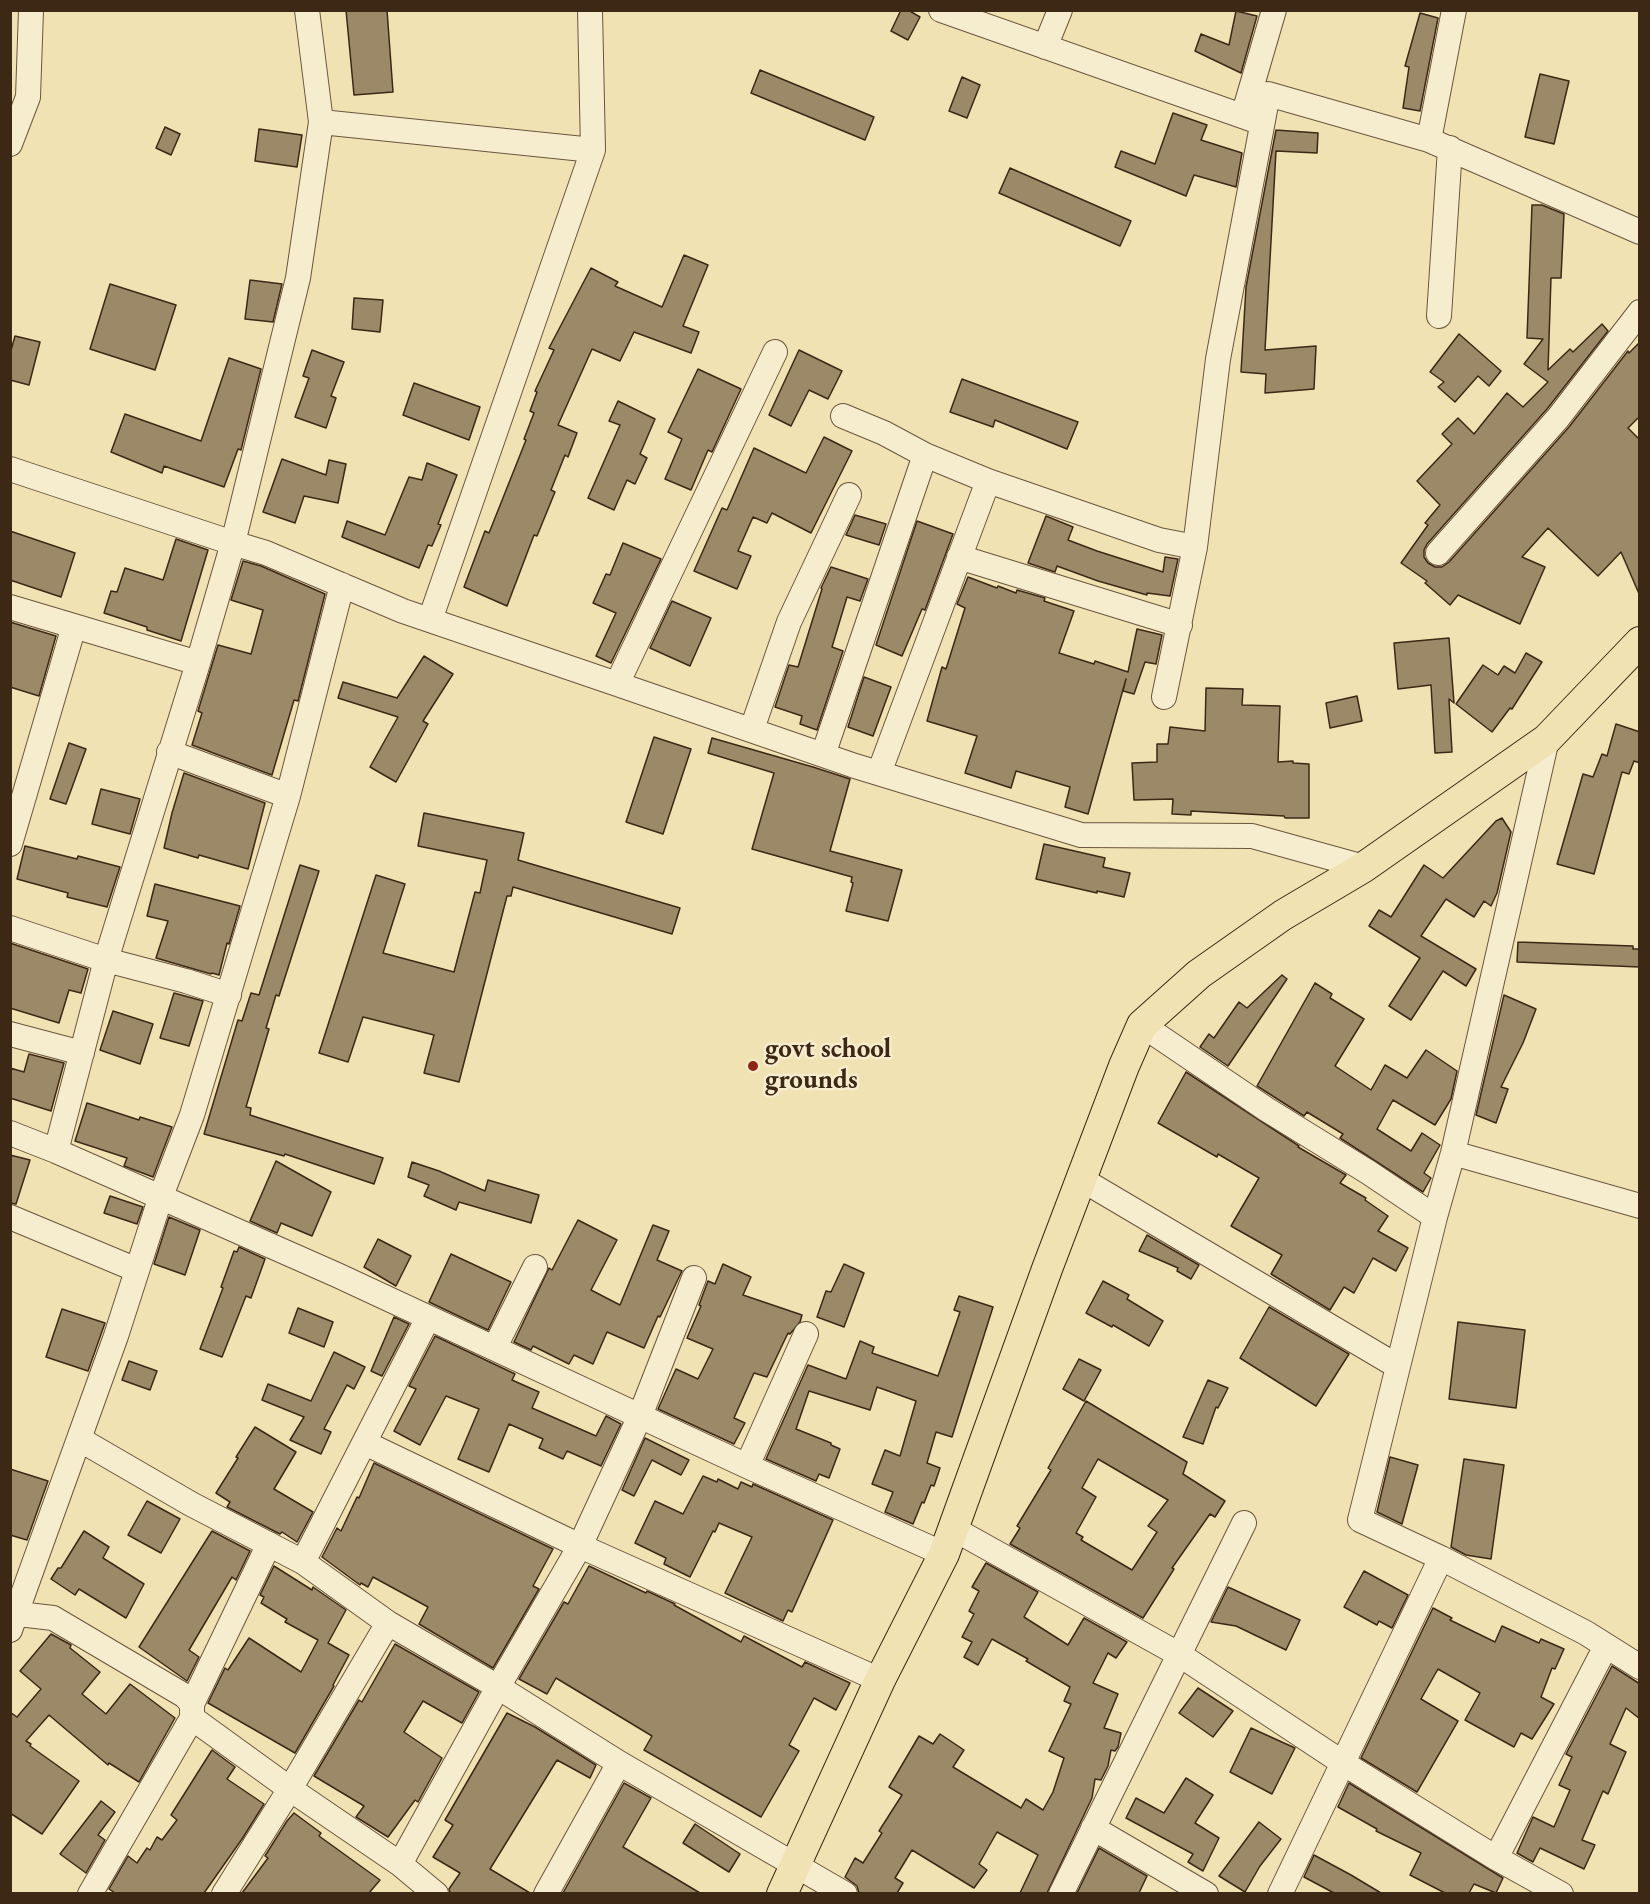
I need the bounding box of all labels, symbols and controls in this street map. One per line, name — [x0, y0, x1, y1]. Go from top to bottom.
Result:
place label: govt school grounds — [765, 1034, 891, 1097]
marker: govt school grounds — [746, 1059, 760, 1073]

